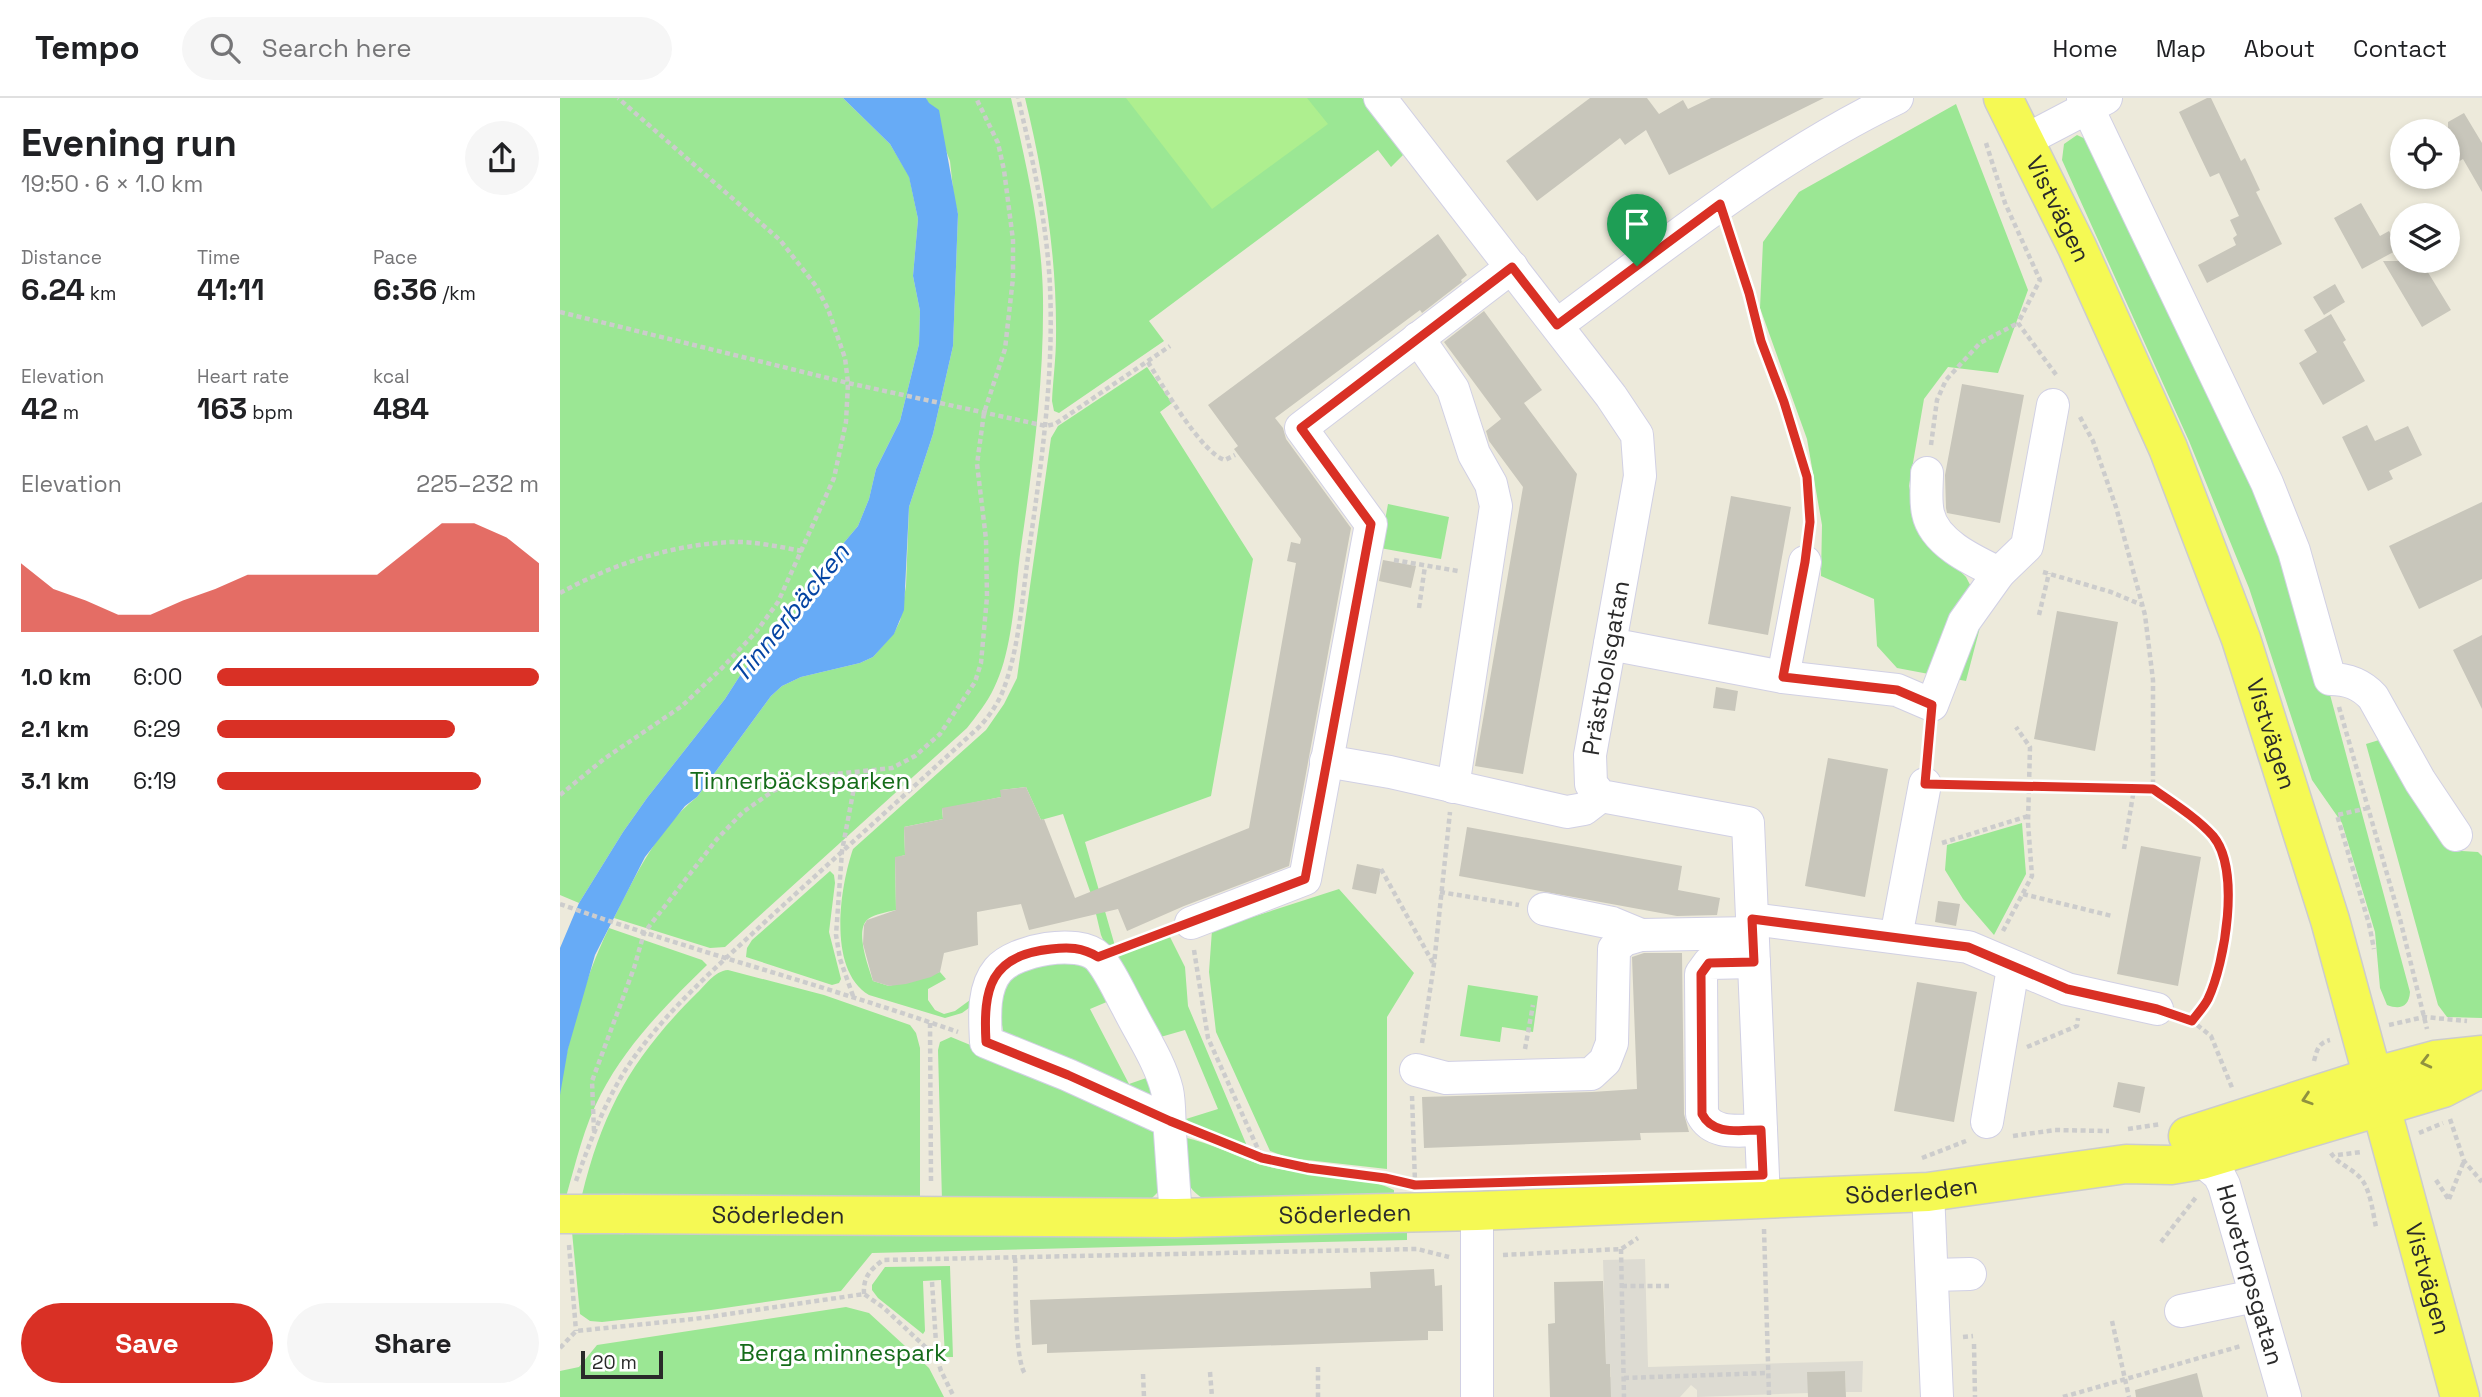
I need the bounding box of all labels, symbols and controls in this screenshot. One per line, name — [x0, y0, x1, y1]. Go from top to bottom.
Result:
search box — [182, 17, 672, 80]
text: Tempo — [35, 27, 140, 69]
icon: search — [206, 29, 244, 67]
text: Search here — [262, 31, 412, 65]
text: Home — [2052, 33, 2118, 64]
text: Map — [2156, 33, 2206, 64]
text: About — [2244, 33, 2315, 64]
text: Contact — [2353, 33, 2447, 64]
text: Evening run — [21, 119, 237, 167]
map controls — [2390, 119, 2460, 273]
button: locate — [2390, 119, 2460, 189]
button: share — [465, 121, 539, 195]
street label: Vistvägen — [2019, 151, 2098, 267]
text: 19:50 · 6 × 1.0 km — [21, 169, 203, 199]
pin — [1607, 194, 1667, 266]
button: layers — [2390, 203, 2460, 273]
icon: arrive — [1618, 205, 1656, 243]
text: Distance — [21, 245, 102, 270]
text: Time — [197, 245, 240, 270]
text: Pace — [373, 245, 417, 270]
text: 6.24 — [21, 270, 85, 309]
text: 41:11 — [197, 270, 265, 309]
text: 6:36 — [373, 270, 437, 309]
text: km — [85, 281, 116, 306]
text: /km — [437, 281, 476, 306]
text: Elevation — [21, 364, 104, 389]
text: Heart rate — [197, 364, 289, 389]
text: kcal — [373, 364, 410, 389]
text: 42 — [21, 389, 58, 428]
text: 163 — [197, 389, 247, 428]
text: 484 — [373, 389, 429, 428]
text: m — [58, 400, 79, 425]
text: bpm — [247, 400, 293, 425]
text: Elevation — [21, 469, 122, 499]
text: 225–232 m — [416, 469, 539, 499]
water label: Tinnerbäcken — [723, 535, 857, 690]
street label: Prästbolsgatan — [1575, 578, 1636, 758]
text: 1.0 km — [21, 662, 91, 692]
text: 6:00 — [133, 662, 182, 692]
street label: Vistvägen — [2239, 674, 2304, 793]
text: 2.1 km — [21, 714, 89, 744]
text: 6:29 — [133, 714, 181, 744]
park label: Tinnerbäcksparken — [690, 765, 910, 796]
text: 3.1 km — [21, 766, 90, 796]
text: 6:19 — [133, 766, 177, 796]
one-way arrow — [2420, 1054, 2432, 1068]
one-way arrow — [2301, 1090, 2313, 1105]
street label: Söderleden — [1844, 1169, 1980, 1210]
street label: Hovetorpsgatan — [2210, 1181, 2291, 1369]
street label: Söderleden — [1278, 1197, 1412, 1231]
street label: Söderleden — [711, 1199, 845, 1231]
street label: Vistvägen — [2398, 1219, 2458, 1338]
button: Save — [21, 1303, 273, 1383]
button: Share — [287, 1303, 539, 1383]
park label: Berga minnespark — [739, 1337, 947, 1368]
scale bar — [581, 1348, 663, 1380]
text: 20 m — [592, 1350, 637, 1375]

